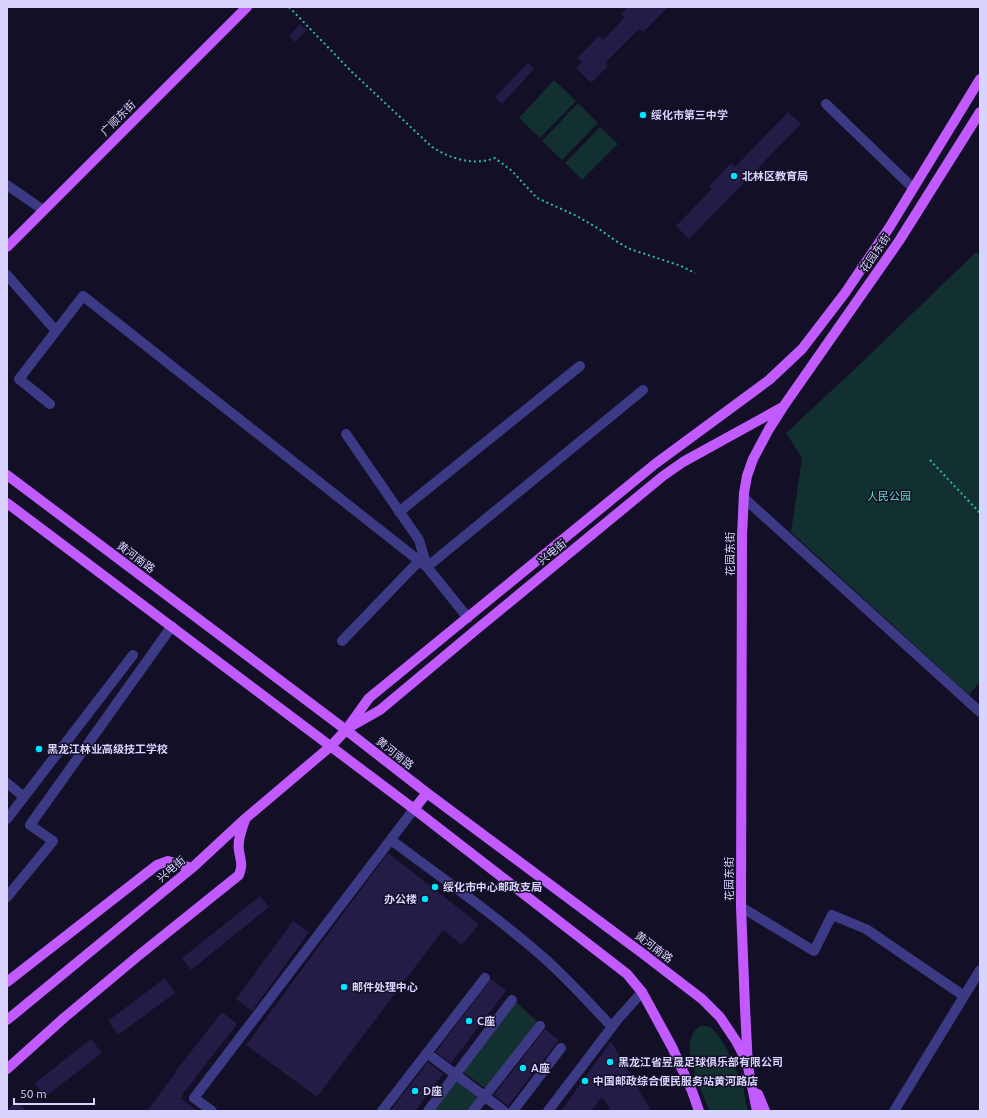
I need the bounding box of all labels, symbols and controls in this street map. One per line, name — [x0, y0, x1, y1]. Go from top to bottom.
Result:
street label: 广顺东街 — [98, 98, 138, 138]
place label: 绥化市第三中学 — [651, 109, 728, 121]
marker: 绥化市第三中学 — [638, 110, 648, 120]
place label: 北林区教育局 — [742, 170, 808, 182]
marker: 北林区教育局 — [729, 171, 739, 181]
street label: 花园东街 — [857, 232, 893, 274]
park label: 人民公园 — [867, 490, 911, 502]
street label: 花园东街 — [724, 532, 736, 576]
street label: 兴电街 — [535, 537, 569, 567]
street label: 黄河南路 — [115, 539, 157, 575]
street label: 黄河南路 — [374, 735, 416, 771]
place label: 黑龙江林业高级技工学校 — [47, 743, 168, 755]
marker: 黑龙江林业高级技工学校 — [34, 744, 44, 754]
street label: 兴电街 — [155, 854, 187, 884]
street label: 花园东街 — [723, 857, 735, 901]
place label: 绥化市中心邮政支局 — [443, 881, 542, 893]
marker: 绥化市中心邮政支局 — [430, 882, 440, 892]
place label: 办公楼 — [384, 893, 417, 905]
marker: 办公楼 — [420, 894, 430, 904]
street label: 黄河南路 — [633, 929, 675, 965]
place label: 邮件处理中心 — [352, 981, 418, 993]
marker: 邮件处理中心 — [339, 982, 349, 992]
place label: C座 — [477, 1015, 495, 1027]
marker: C座 — [464, 1016, 474, 1026]
place label: 黑龙江省昱晟足球俱乐部有限公司 — [618, 1056, 783, 1068]
marker: 黑龙江省昱晟足球俱乐部有限公司 — [605, 1057, 615, 1067]
place label: A座 — [531, 1062, 550, 1074]
marker: A座 — [518, 1063, 528, 1073]
place label: 中国邮政综合便民服务站黄河路店 — [593, 1075, 758, 1087]
marker: 中国邮政综合便民服务站黄河路店 — [580, 1076, 590, 1086]
scale bar — [14, 1080, 94, 1106]
place label: D座 — [423, 1085, 442, 1097]
marker: D座 — [410, 1086, 420, 1096]
text: 50 m — [20, 1087, 47, 1100]

